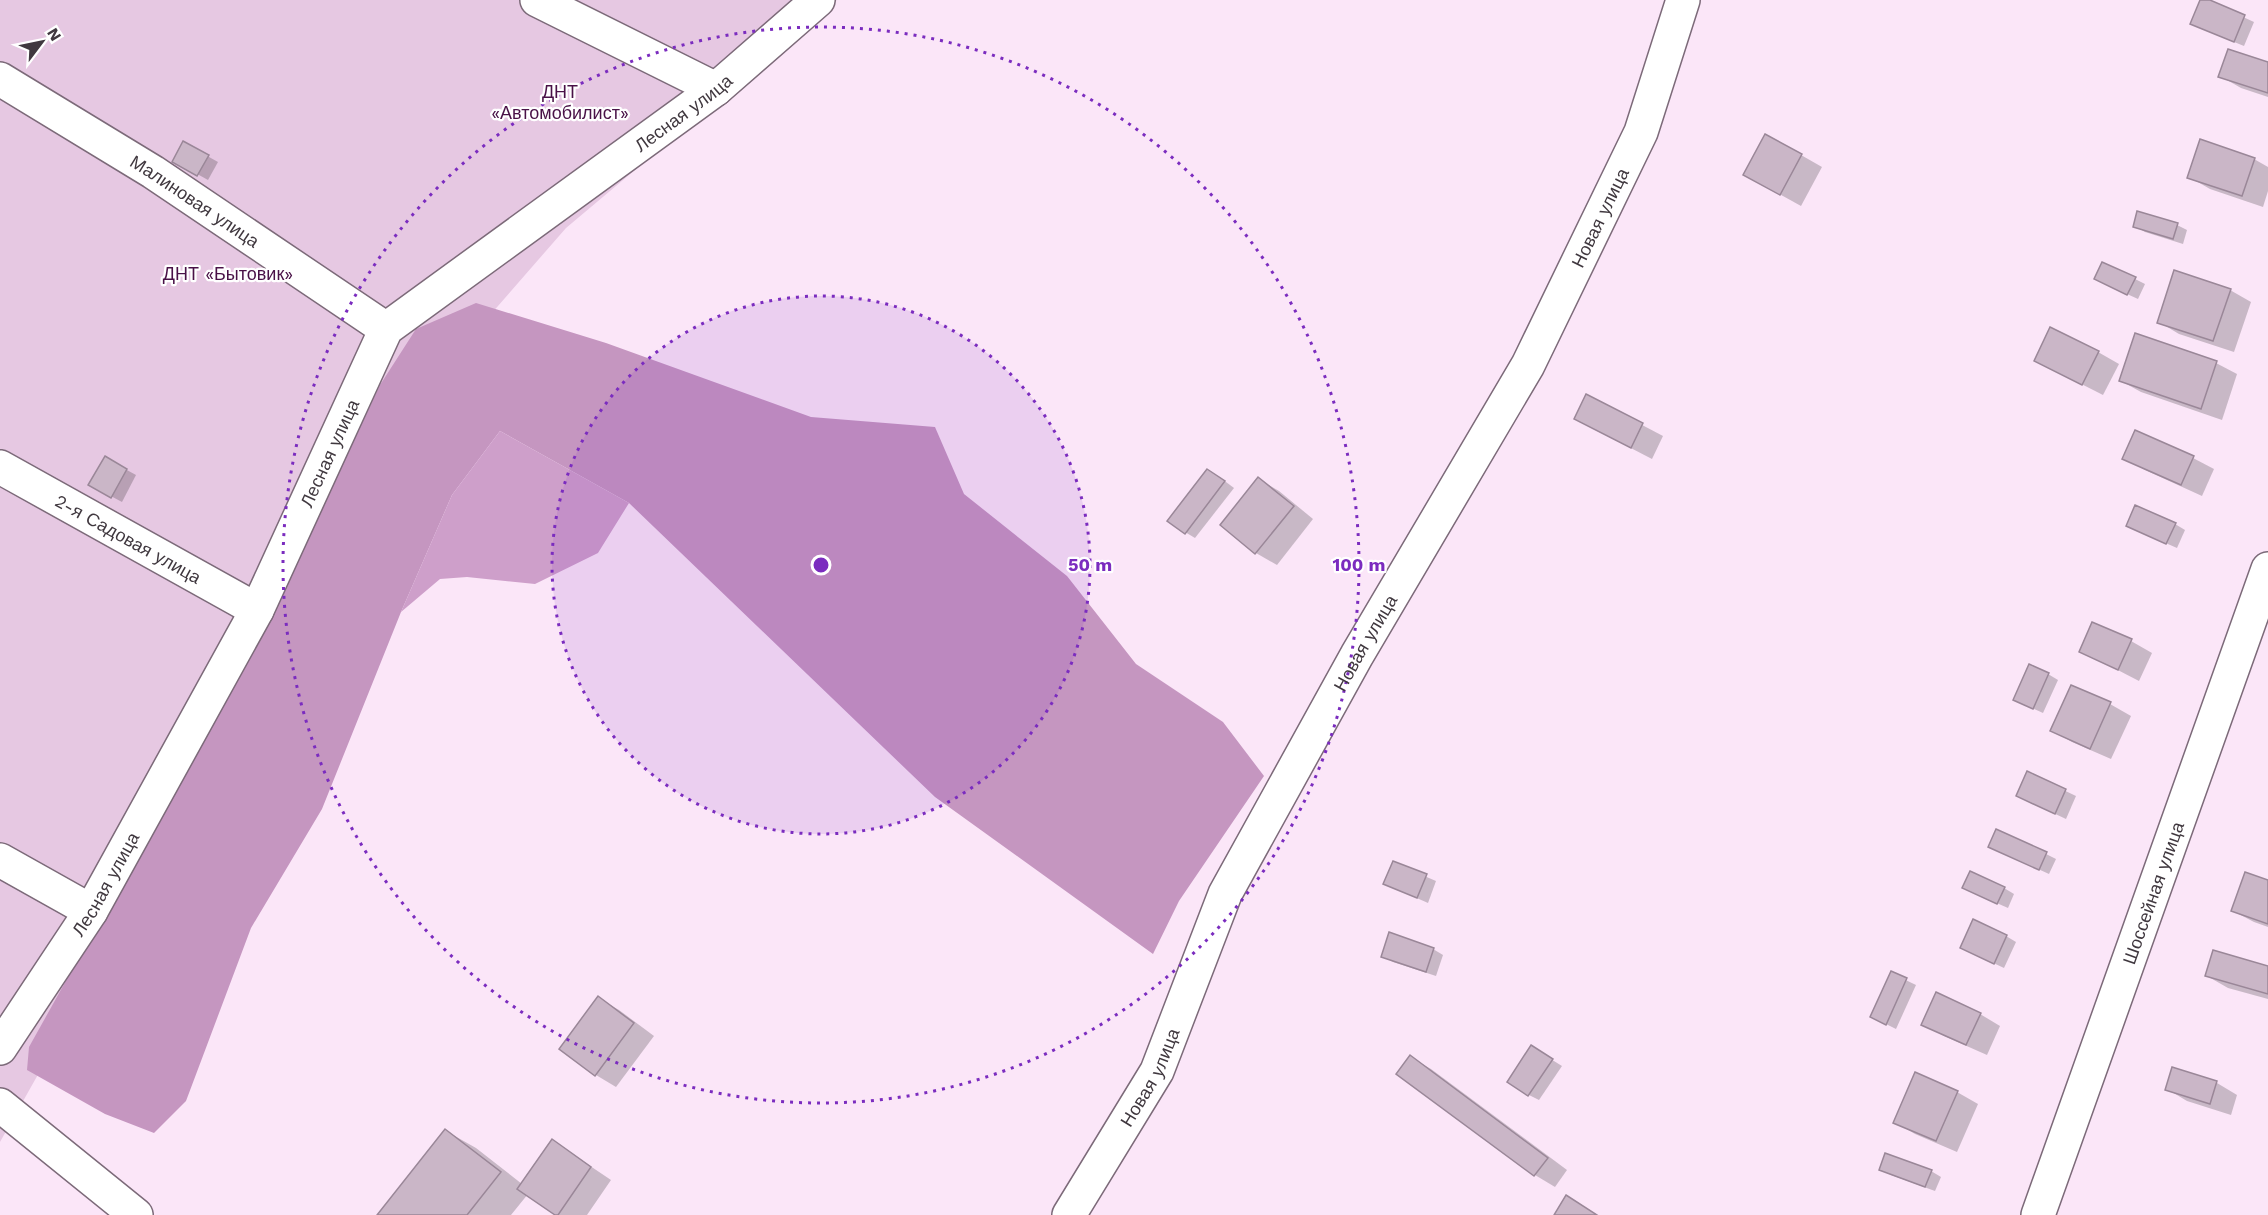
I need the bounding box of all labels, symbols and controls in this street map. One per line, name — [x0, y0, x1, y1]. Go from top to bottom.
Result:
north arrow — [12, 12, 72, 72]
text: N — [43, 24, 65, 44]
street label: Лесная улица — [630, 69, 737, 155]
park label: ДНТ «Автомобилист» — [491, 81, 629, 123]
street label: Малиновая улица — [127, 150, 264, 252]
street label: Новая улица — [1567, 164, 1633, 271]
park label: ДНТ «Бытовик» — [163, 263, 293, 284]
street label: Лесная улица — [295, 395, 363, 510]
street label: 2-я Садовая улица — [52, 489, 206, 588]
text: 50 m — [1068, 554, 1112, 575]
text: 100 m — [1332, 554, 1386, 575]
centre of rings — [811, 555, 831, 575]
street label: Новая улица — [1329, 590, 1401, 694]
street label: Шоссейная улица — [2118, 818, 2188, 967]
street label: Лесная улица — [67, 827, 143, 940]
street label: Новая улица — [1115, 1024, 1183, 1130]

